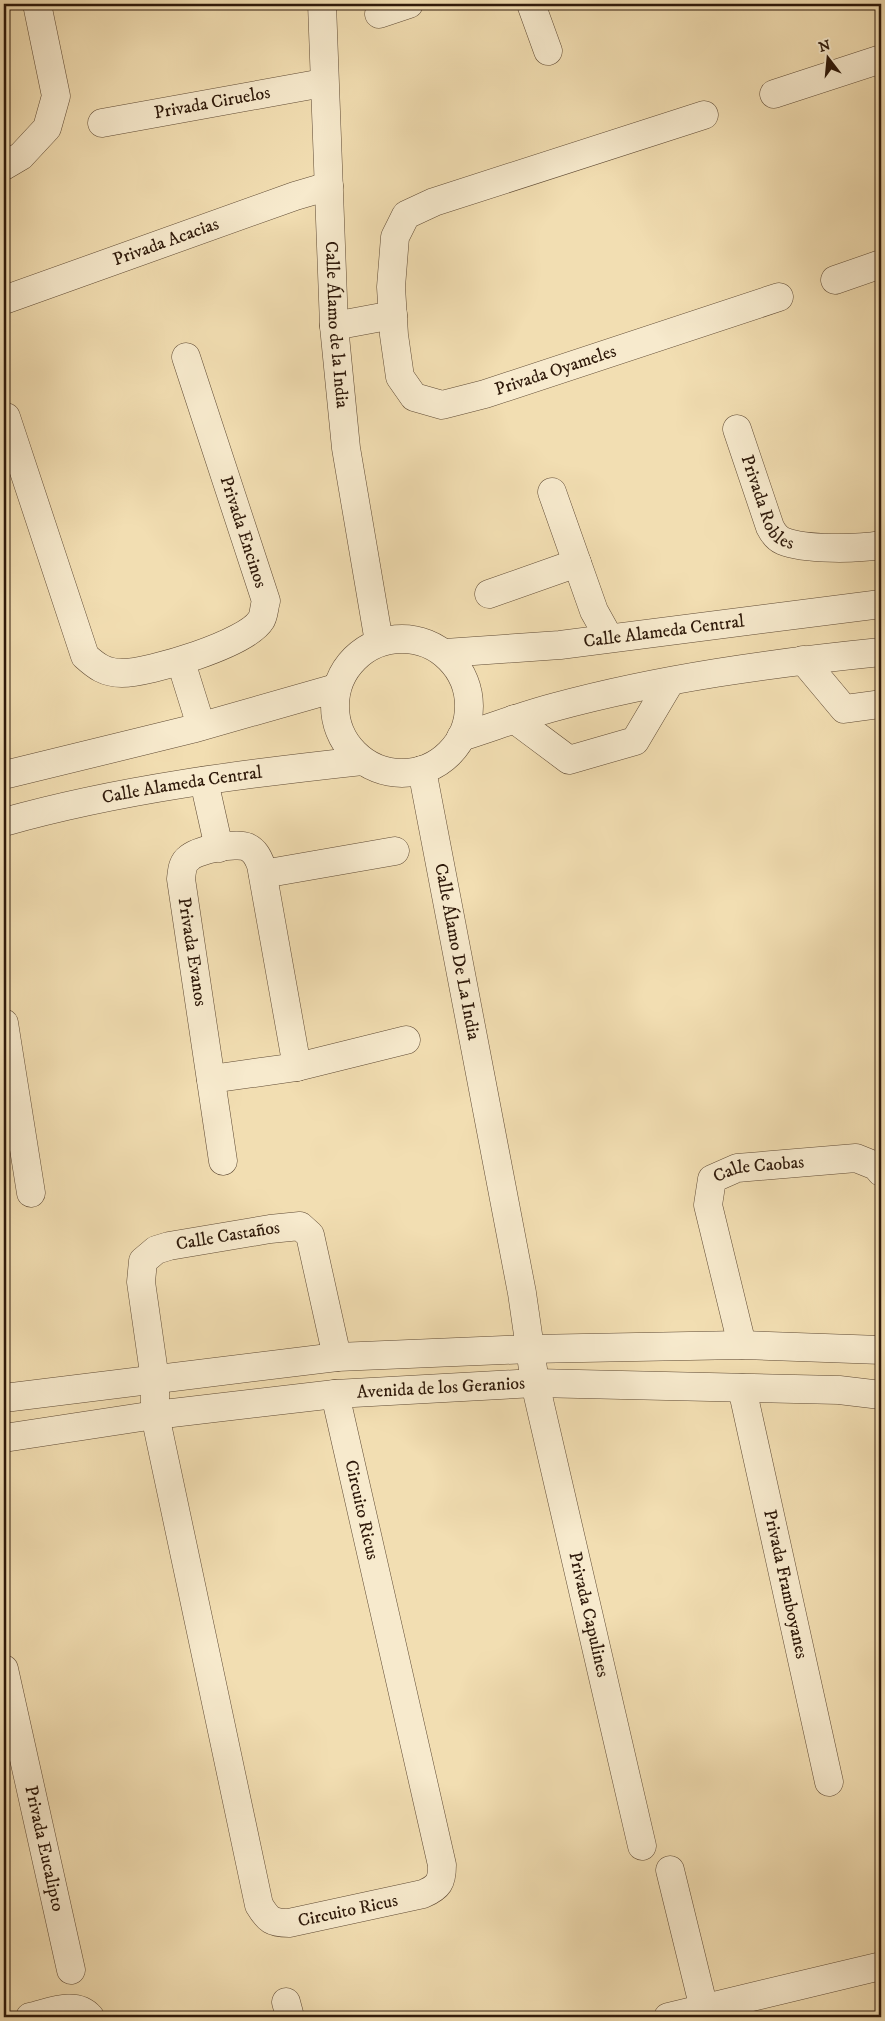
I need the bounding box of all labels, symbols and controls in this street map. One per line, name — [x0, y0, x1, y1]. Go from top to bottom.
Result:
north arrow — [802, 32, 852, 82]
text: N — [817, 36, 833, 57]
street label: Privada Ciruelos — [152, 82, 272, 124]
street label: Privada Acacias — [110, 213, 222, 271]
street label: Calle Álamo de la India — [320, 241, 353, 410]
street label: Privada Oyameles — [492, 340, 619, 401]
street label: Privada Robles — [736, 452, 796, 555]
street label: Privada Encinos — [215, 473, 271, 591]
street label: Calle Alameda Central — [582, 610, 746, 653]
street label: Calle Alameda Central — [100, 762, 264, 809]
street label: Calle Álamo De La India — [429, 861, 484, 1042]
street label: Privada Evanos — [173, 896, 211, 1008]
street label: Calle Caobas — [710, 1151, 805, 1188]
street label: Calle Castaños — [174, 1217, 281, 1256]
street label: Avenida de los Geranios — [356, 1373, 526, 1404]
street label: Circuito Ricus — [339, 1458, 383, 1562]
street label: Privada Framboyanes — [758, 1508, 812, 1661]
street label: Privada Capulines — [563, 1550, 614, 1679]
street label: Privada Eucalipto — [19, 1784, 69, 1914]
street label: Circuito Ricus — [296, 1890, 400, 1932]

